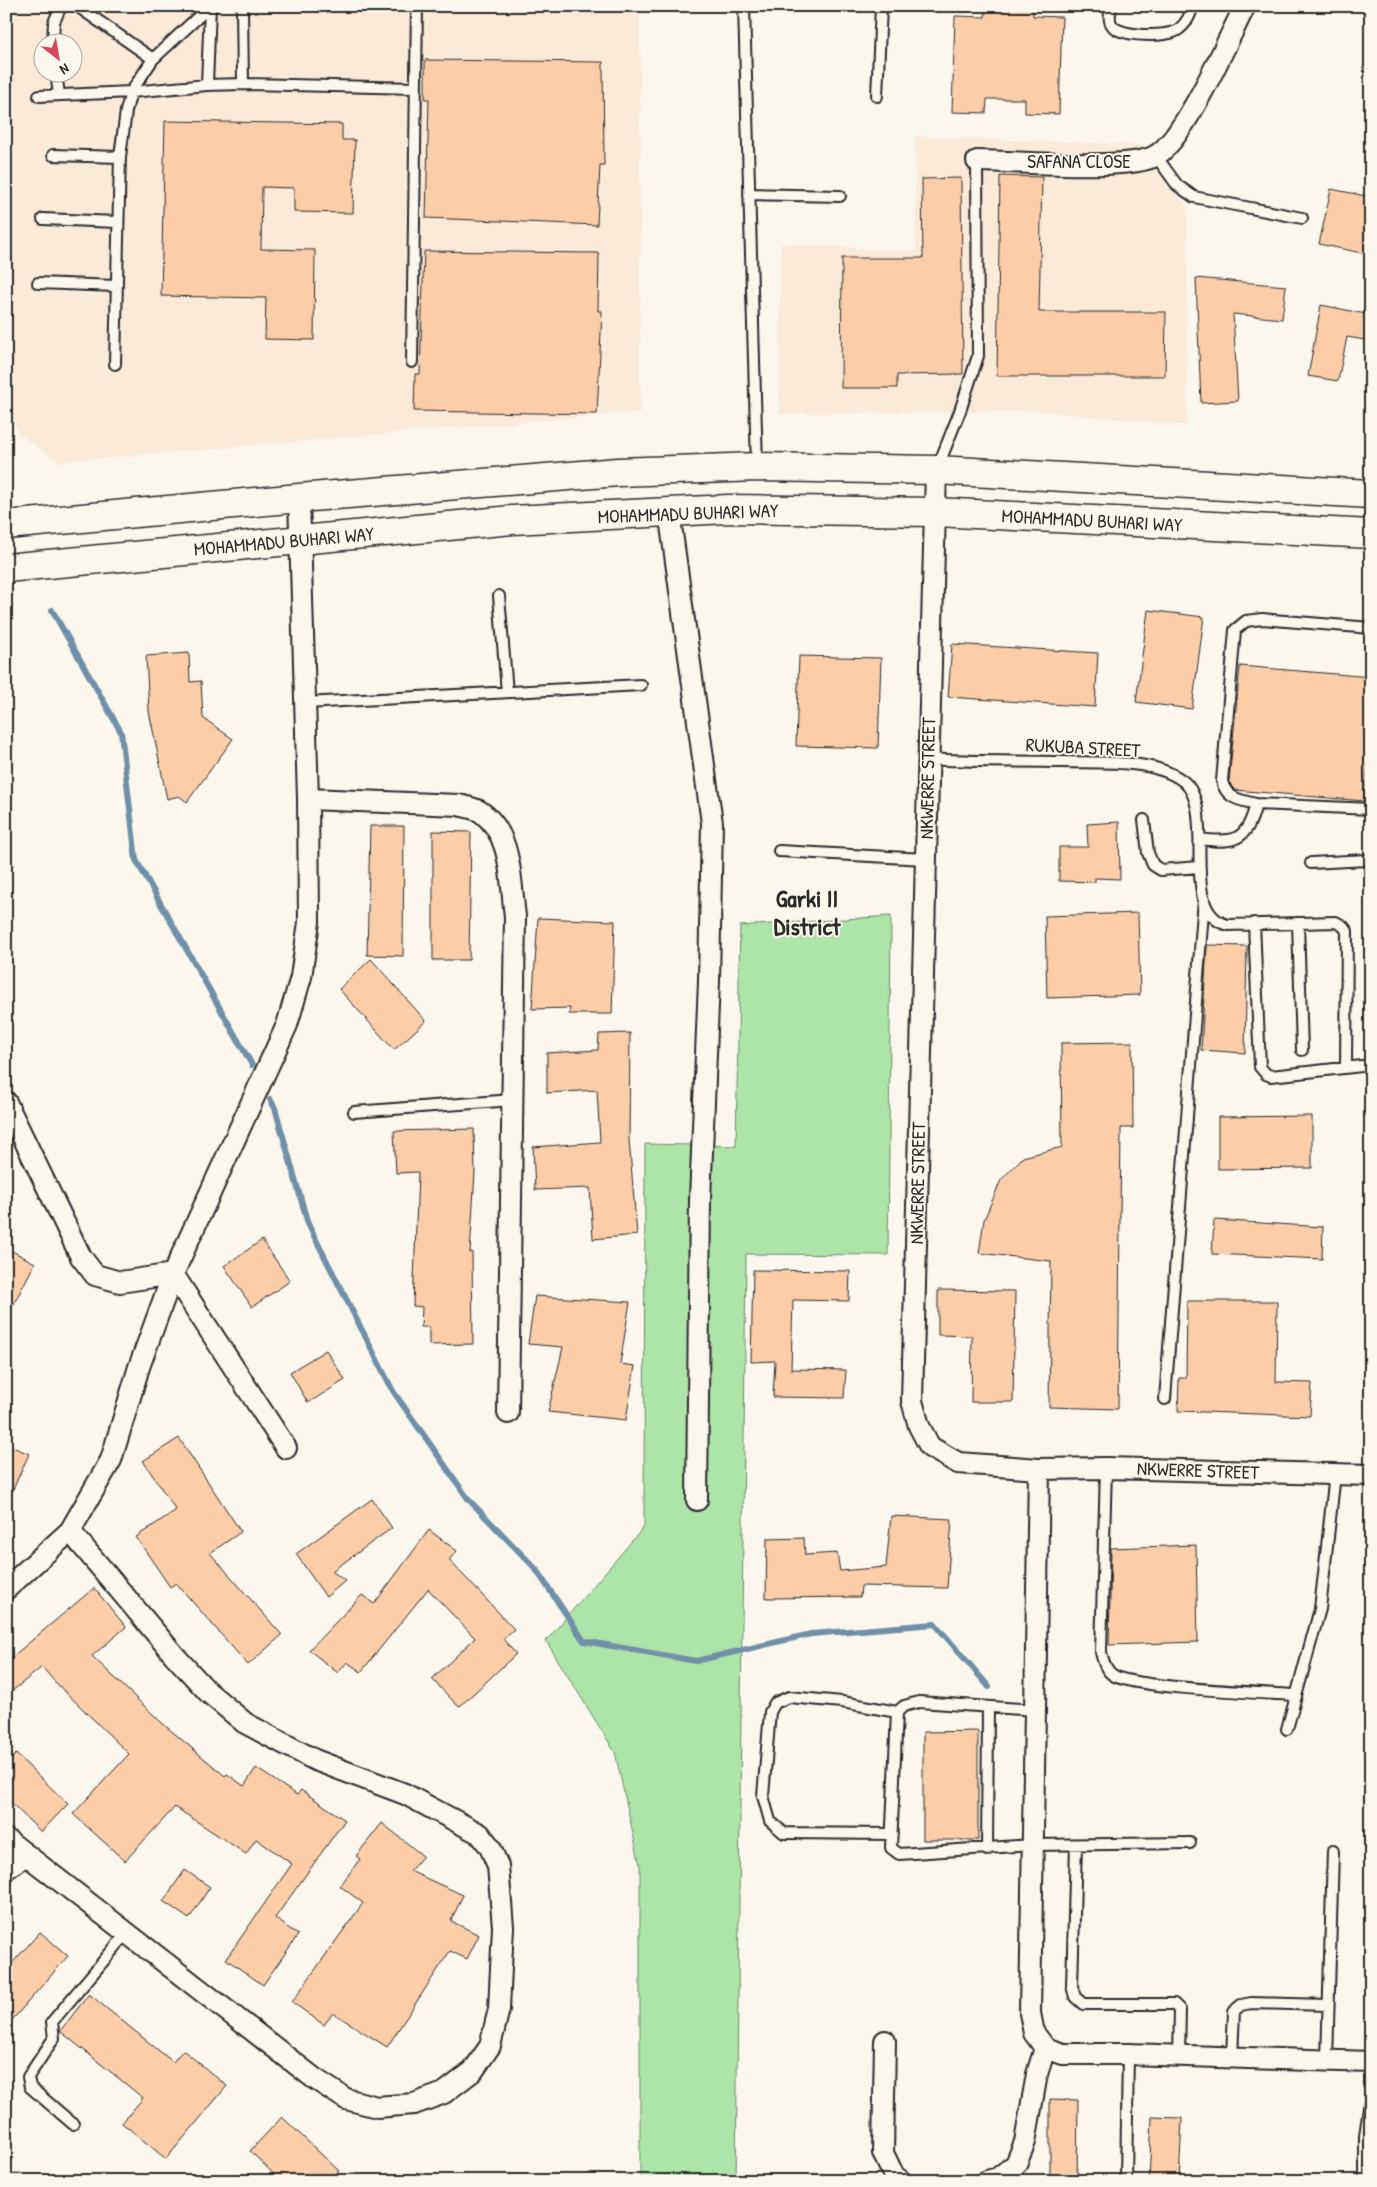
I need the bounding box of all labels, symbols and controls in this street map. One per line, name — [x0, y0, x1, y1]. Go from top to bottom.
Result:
north arrow — [32, 32, 82, 82]
text: N — [56, 60, 73, 80]
street label: SAFANA CLOSE — [1027, 148, 1131, 174]
street label: MOHAMMADU BUHARI WAY — [597, 497, 779, 529]
street label: MOHAMMADU BUHARI WAY — [1001, 502, 1184, 538]
street label: MOHAMMADU BUHARI WAY — [193, 520, 376, 562]
street label: NKWERRE STREET — [913, 716, 941, 839]
street label: RUKUBA STREET — [1025, 731, 1142, 763]
district label: Garki II District — [774, 882, 841, 942]
street label: NKWERRE STREET — [903, 1121, 931, 1244]
street label: NKWERRE STREET — [1137, 1455, 1261, 1485]

